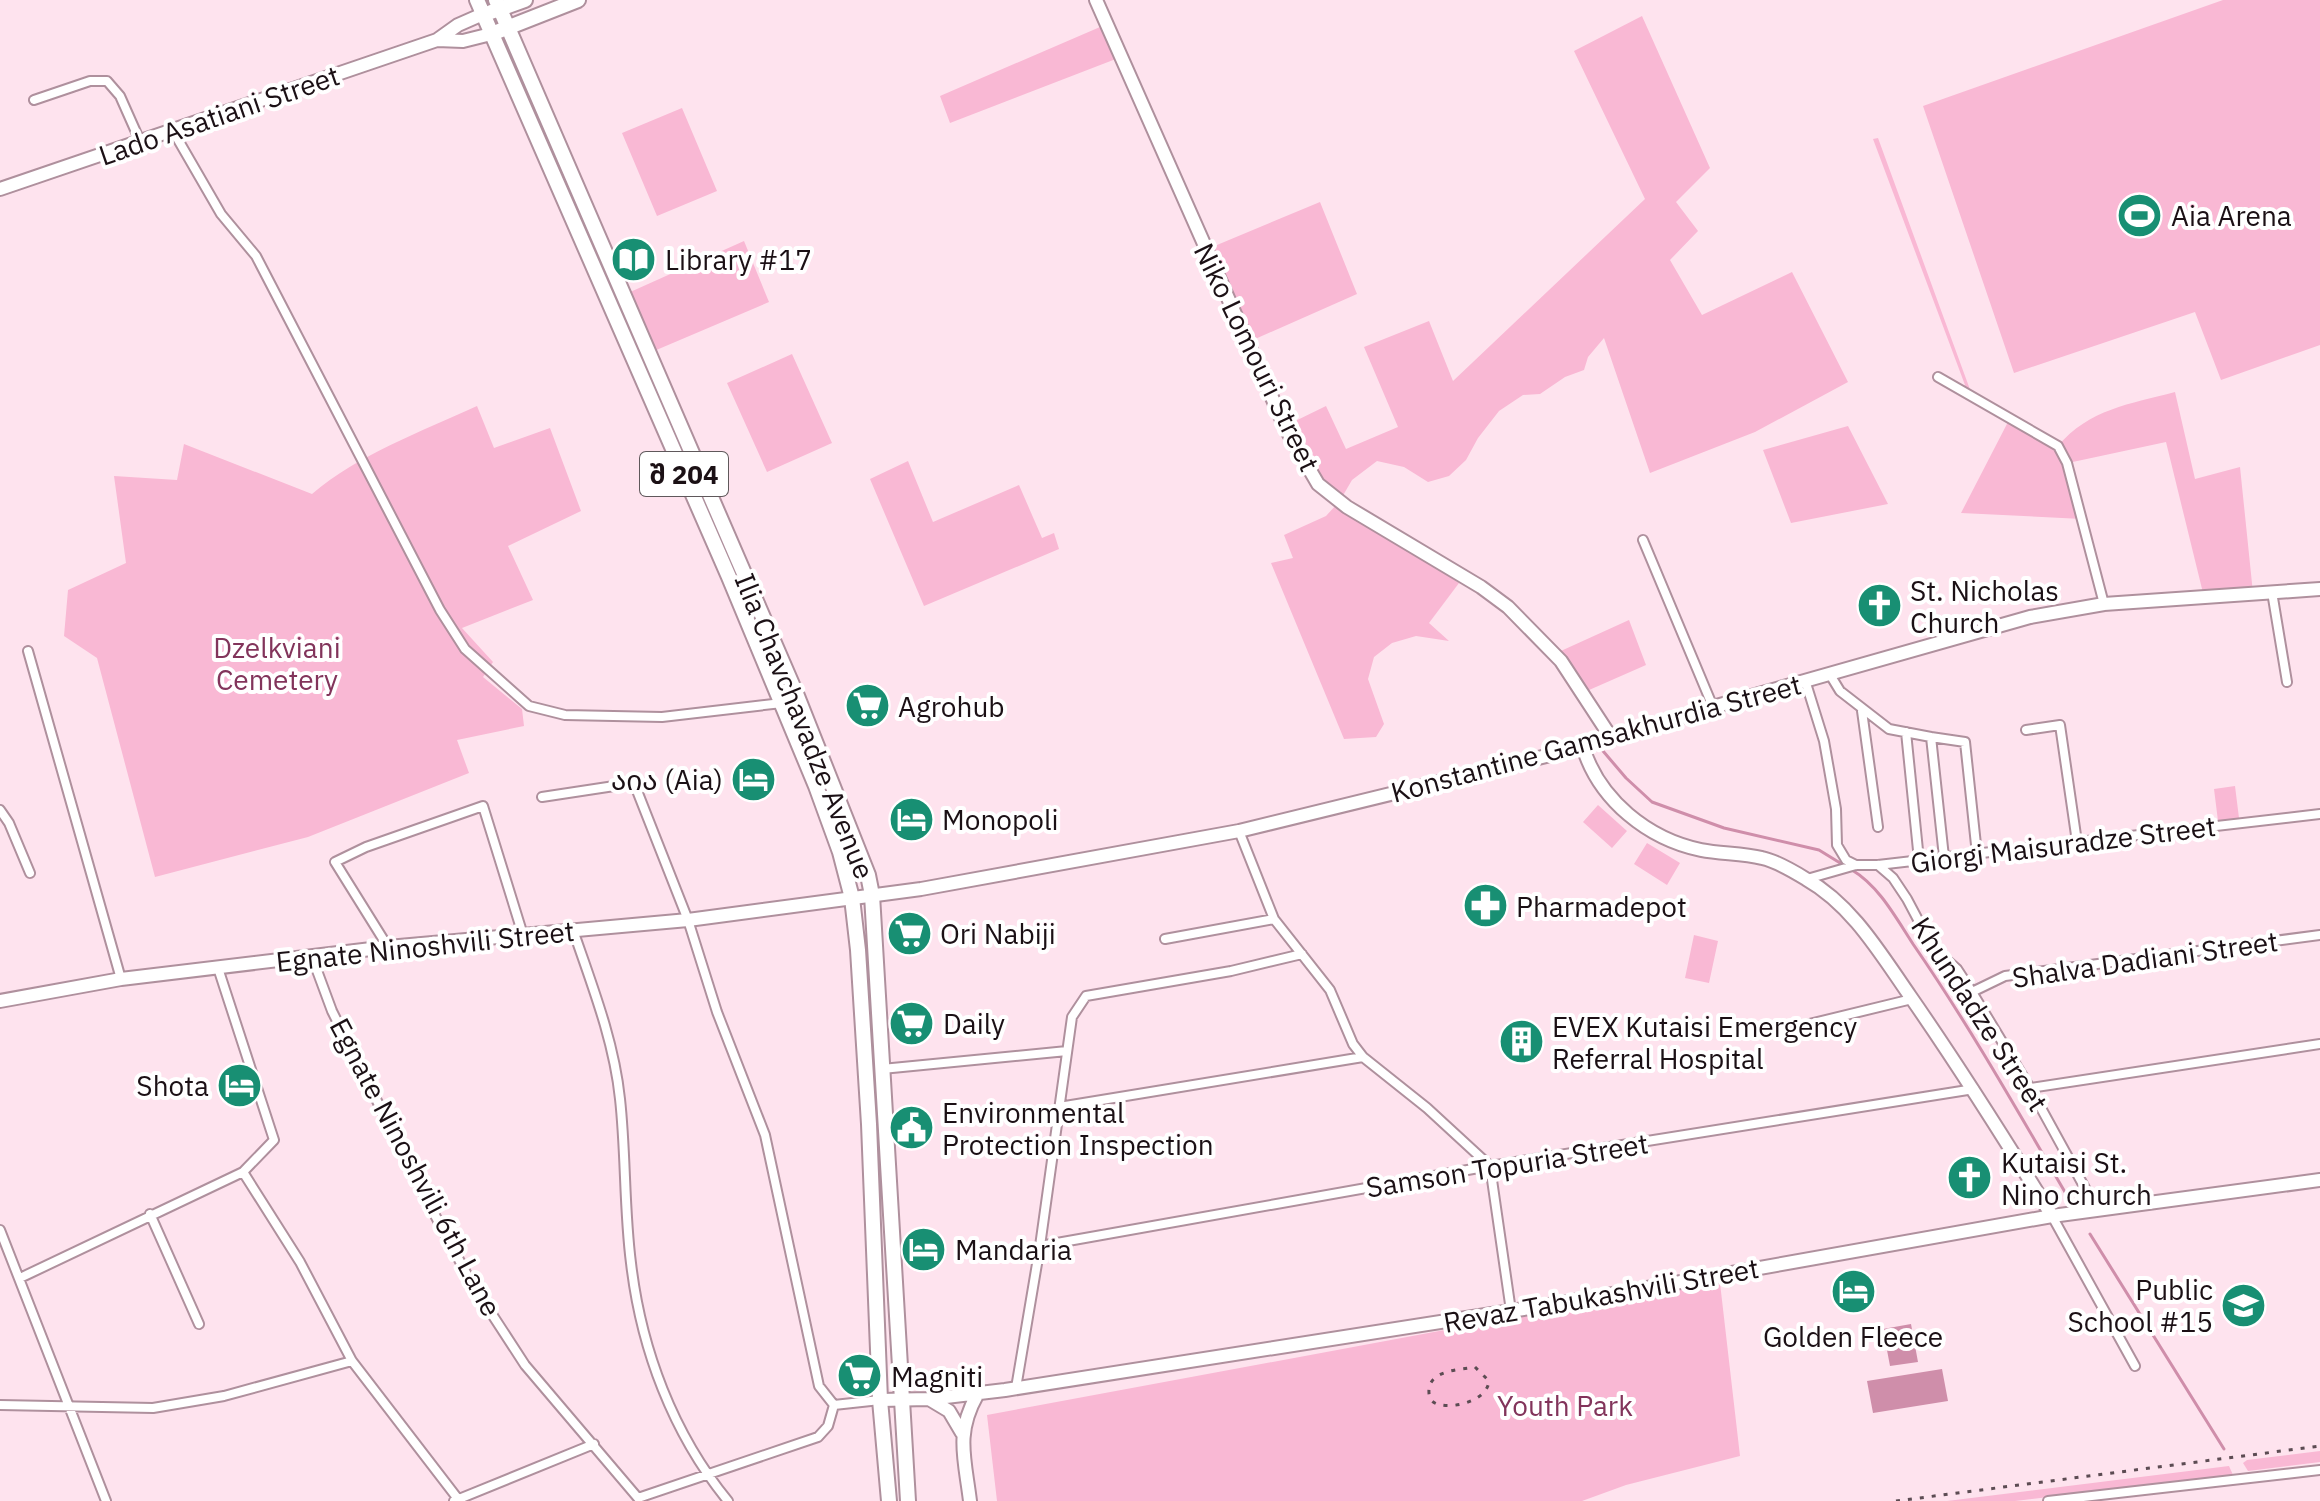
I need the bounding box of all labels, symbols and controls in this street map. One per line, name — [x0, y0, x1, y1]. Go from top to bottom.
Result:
street label: Lado Asatiani Street — [94, 56, 344, 174]
sports icon: Aia Arena — [2116, 191, 2164, 239]
place label: Aia Arena — [2171, 197, 2292, 234]
library icon: Library #17 — [610, 235, 658, 283]
street label: Niko Lomouri Street — [1186, 237, 1328, 477]
place label: Library #17 — [665, 241, 812, 278]
road number: შ 204 — [640, 452, 728, 496]
street label: Ilia Chavchavadze Avenue — [727, 568, 883, 884]
place label: St. Nicholas Church — [1910, 572, 2059, 641]
church icon: St. Nicholas Church — [1855, 582, 1903, 630]
park label: Dzelkviani Cemetery — [213, 629, 341, 698]
street label: Konstantine Gamsakhurdia Street — [1387, 665, 1805, 811]
supermarket icon: Agrohub — [843, 682, 891, 730]
place label: Agrohub — [898, 688, 1005, 725]
hotel icon: აია (Aia) — [730, 755, 778, 803]
place label: აია (Aia) — [611, 761, 723, 798]
hotel icon: Monopoli — [887, 795, 935, 843]
place label: Monopoli — [942, 801, 1059, 838]
street label: Giorgi Maisuradze Street — [1908, 807, 2218, 881]
pharmacy icon: Pharmadepot — [1461, 882, 1509, 930]
place label: Pharmadepot — [1516, 888, 1687, 925]
supermarket icon: Ori Nabiji — [885, 909, 933, 957]
street label: Khundadze Street — [1903, 910, 2057, 1118]
street label: Egnate Ninoshvili Street — [274, 912, 576, 980]
place label: Ori Nabiji — [940, 915, 1056, 952]
street label: Shalva Dadiani Street — [2010, 922, 2280, 996]
supermarket icon: Daily — [888, 999, 936, 1047]
place label: Daily — [943, 1005, 1005, 1042]
place label: EVEX Kutaisi Emergency Referral Hospital — [1552, 1008, 1857, 1077]
street label: Egnate Ninoshvili 6th Lane — [322, 1011, 510, 1323]
building icon: EVEX Kutaisi Emergency Referral Hospital — [1497, 1018, 1545, 1066]
hotel icon: Shota — [216, 1061, 264, 1109]
place label: Shota — [136, 1067, 209, 1104]
place label: Environmental Protection Inspection — [942, 1094, 1214, 1163]
public building icon: Environmental Protection Inspection — [887, 1104, 935, 1152]
street label: Samson Topuria Street — [1363, 1124, 1651, 1206]
place label: Kutaisi St. Nino church — [2001, 1144, 2152, 1213]
church icon: Kutaisi St. Nino church — [1946, 1154, 1994, 1202]
hotel icon: Mandaria — [900, 1225, 948, 1273]
place label: Mandaria — [955, 1231, 1072, 1268]
street label: Revaz Tabukashvili Street — [1440, 1249, 1762, 1341]
hotel icon: Golden Fleece — [1829, 1267, 1877, 1315]
place label: Public School #15 — [2068, 1271, 2213, 1340]
school or university icon: Public School #15 — [2220, 1281, 2268, 1329]
place label: Golden Fleece — [1763, 1318, 1943, 1355]
supermarket icon: Magniti — [836, 1352, 884, 1400]
place label: Magniti — [891, 1358, 983, 1395]
park label: Youth Park — [1497, 1387, 1633, 1424]

